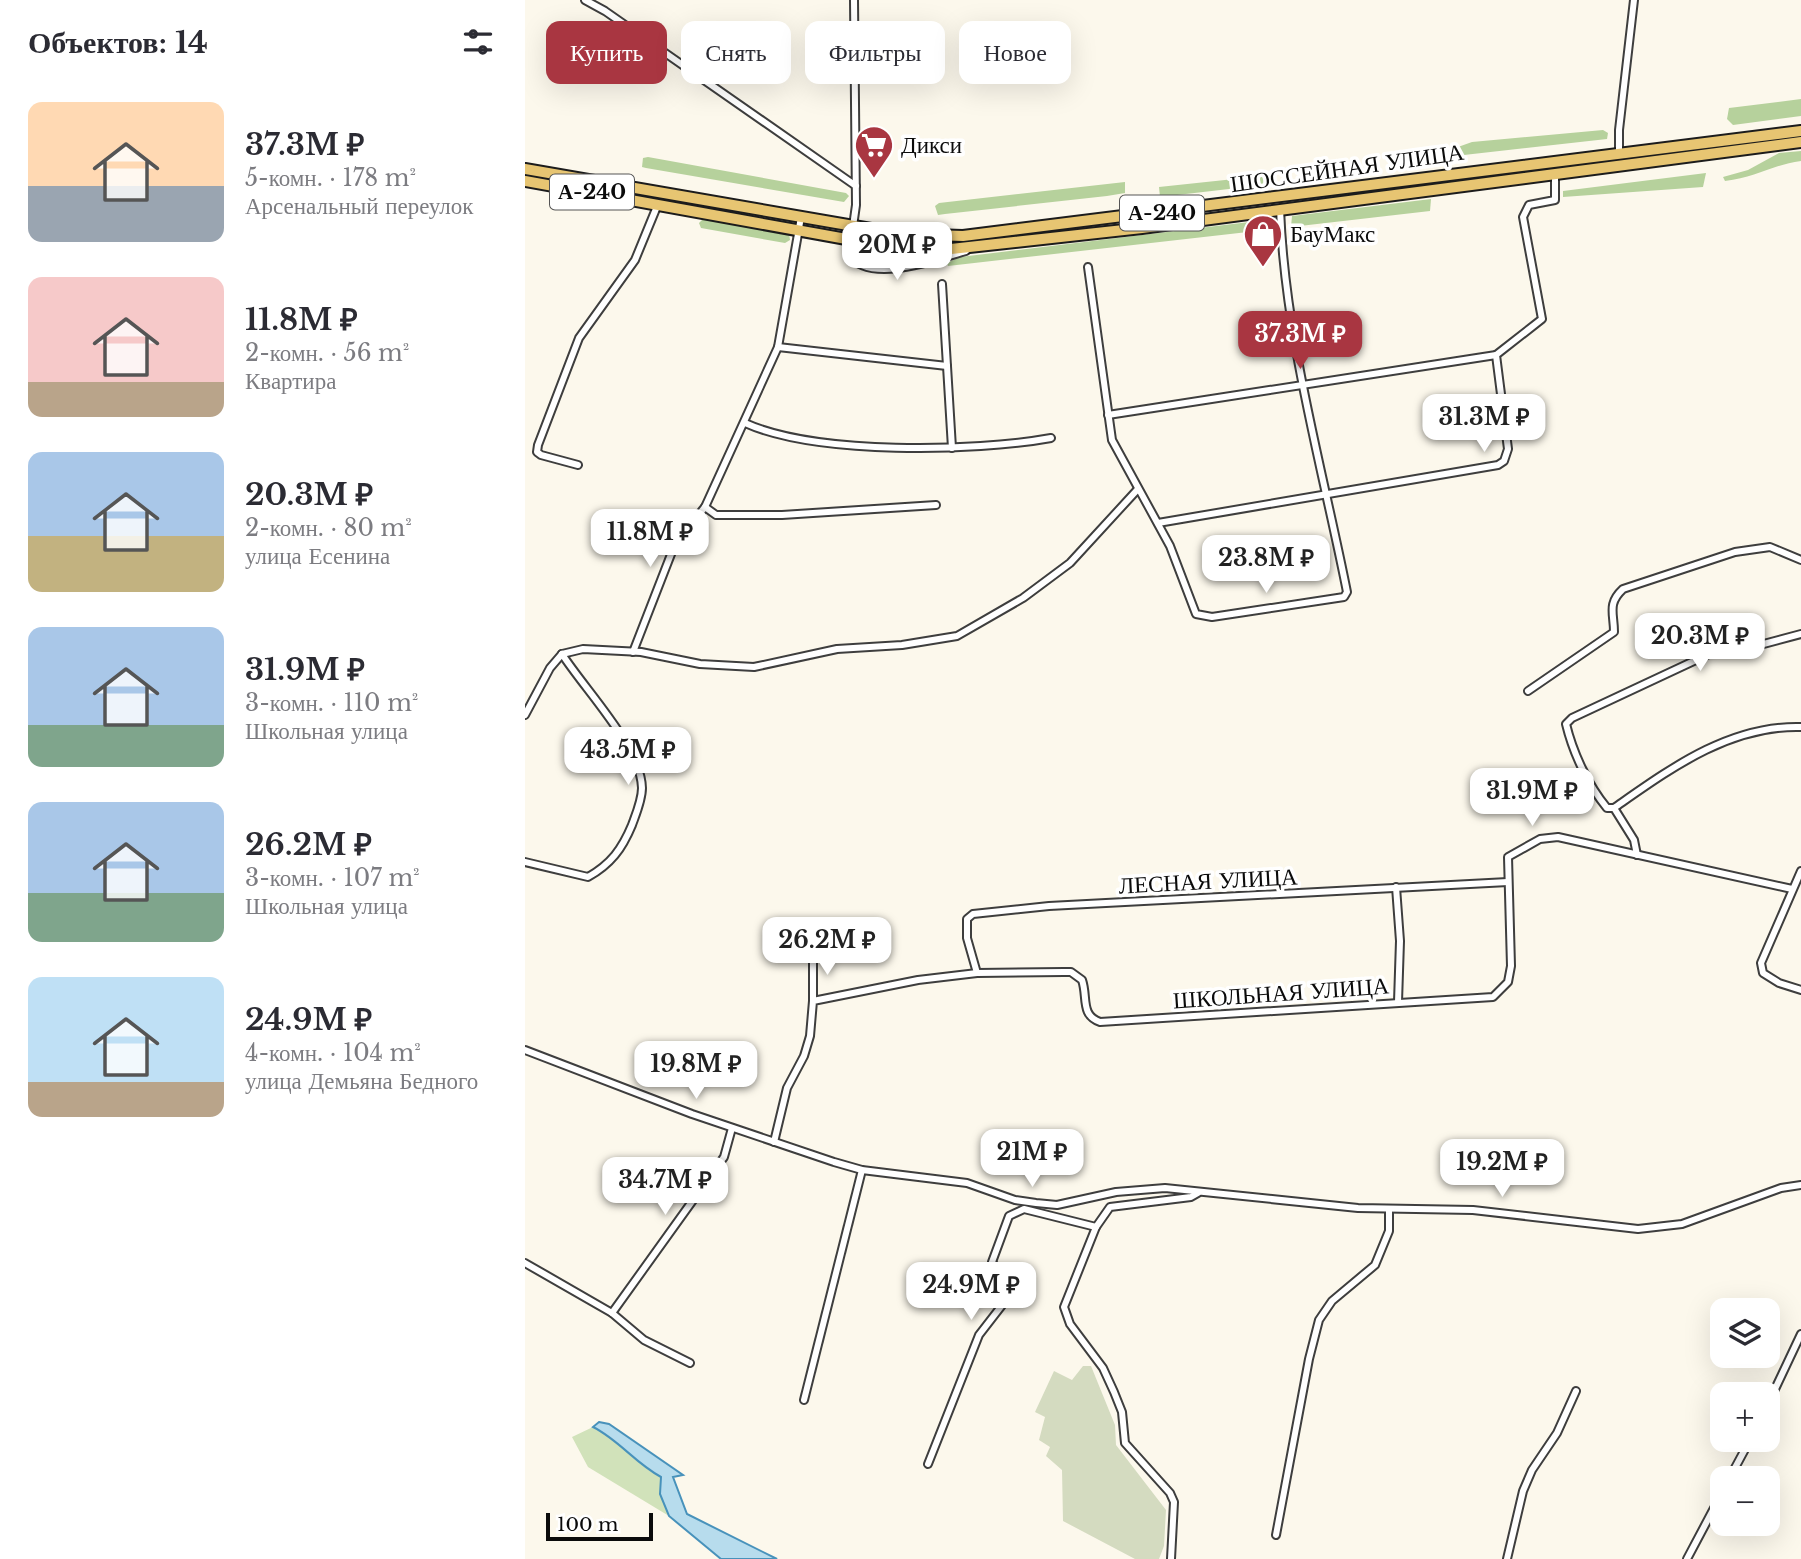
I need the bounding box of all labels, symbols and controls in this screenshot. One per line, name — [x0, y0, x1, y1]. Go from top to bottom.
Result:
chip: Купить — [546, 21, 667, 84]
chip: Снять — [681, 21, 791, 84]
chip: Фильтры — [805, 21, 945, 84]
chip: Новое — [959, 21, 1071, 84]
icon: filters — [459, 23, 497, 61]
text: Объектов: 14 — [28, 24, 208, 61]
supermarket icon: Дикси — [853, 124, 895, 179]
text: 37.3M ₽ — [245, 126, 365, 163]
icon: home — [84, 130, 168, 214]
place label: Дикси — [901, 131, 962, 159]
street label: ШОССЕЙНАЯ УЛИЦА — [1228, 138, 1466, 198]
text: 5-комн. · 178 m² — [245, 164, 416, 192]
road number: А-240 — [550, 174, 634, 210]
text: Арсенальный переулок — [245, 192, 473, 220]
road number: А-240 — [1120, 196, 1204, 230]
shop icon: БауМакс — [1242, 213, 1284, 268]
place label: БауМакс — [1290, 220, 1375, 248]
pin: 20M ₽ — [848, 222, 946, 282]
text: 20M ₽ — [858, 231, 936, 259]
text: 11.8M ₽ — [245, 301, 358, 338]
icon: home — [84, 305, 168, 389]
pin: 37.3M ₽ — [1235, 312, 1365, 371]
text: 37.3M ₽ — [1254, 320, 1346, 348]
text: 2-комн. · 56 m² — [245, 339, 409, 367]
text: Квартира — [245, 367, 336, 395]
pin: 31.3M ₽ — [1419, 394, 1549, 454]
text: 31.3M ₽ — [1438, 403, 1530, 431]
text: 20.3M ₽ — [245, 476, 373, 513]
icon: home — [84, 480, 168, 564]
pin: 11.8M ₽ — [585, 510, 715, 569]
text: 2-комн. · 80 m² — [245, 514, 412, 542]
text: 11.8M ₽ — [607, 518, 693, 546]
pin: 23.8M ₽ — [1201, 536, 1331, 595]
text: улица Есенина — [245, 542, 390, 570]
text: 23.8M ₽ — [1218, 544, 1314, 572]
pin: 20.3M ₽ — [1635, 614, 1765, 673]
text: 20.3M ₽ — [1651, 622, 1749, 650]
text: 31.9M ₽ — [245, 651, 365, 688]
icon: home — [84, 655, 168, 739]
text: 3-комн. · 110 m² — [245, 689, 418, 717]
text: Школьная улица — [245, 717, 408, 745]
pin: 43.5M ₽ — [563, 728, 693, 787]
text: 43.5M ₽ — [580, 736, 676, 764]
pin: 31.9M ₽ — [1467, 768, 1597, 828]
text: 31.9M ₽ — [1486, 777, 1578, 805]
text: 26.2M ₽ — [245, 826, 372, 863]
icon: home — [84, 830, 168, 914]
street label: ЛЕСНАЯ УЛИЦА — [1118, 862, 1299, 900]
text: 3-комн. · 107 m² — [245, 864, 420, 892]
text: Школьная улица — [245, 892, 408, 920]
pin: 26.2M ₽ — [762, 918, 892, 977]
text: 26.2M ₽ — [778, 926, 876, 954]
street label: ШКОЛЬНАЯ УЛИЦА — [1172, 971, 1390, 1015]
text: 24.9M ₽ — [245, 1001, 372, 1038]
icon: home — [84, 1005, 168, 1089]
text: 4-комн. · 104 m² — [245, 1039, 421, 1067]
pin: 19.8M ₽ — [631, 1042, 761, 1101]
text: 19.8M ₽ — [650, 1050, 742, 1078]
text: улица Демьяна Бедного — [245, 1067, 478, 1095]
pin: 21M ₽ — [983, 1130, 1081, 1189]
text: 21M ₽ — [997, 1138, 1067, 1166]
pin: 19.2M ₽ — [1437, 1140, 1567, 1199]
text: 19.2M ₽ — [1456, 1148, 1548, 1176]
pin: 34.7M ₽ — [600, 1158, 730, 1217]
text: 34.7M ₽ — [618, 1166, 712, 1194]
pin: 24.9M ₽ — [906, 1262, 1036, 1322]
text: 24.9M ₽ — [922, 1271, 1020, 1299]
map controls — [1710, 1298, 1780, 1536]
button: layers — [1710, 1298, 1780, 1368]
button: + — [1710, 1382, 1780, 1452]
button: − — [1710, 1466, 1780, 1536]
scale bar — [546, 1510, 653, 1542]
text: 100 m — [557, 1513, 618, 1536]

